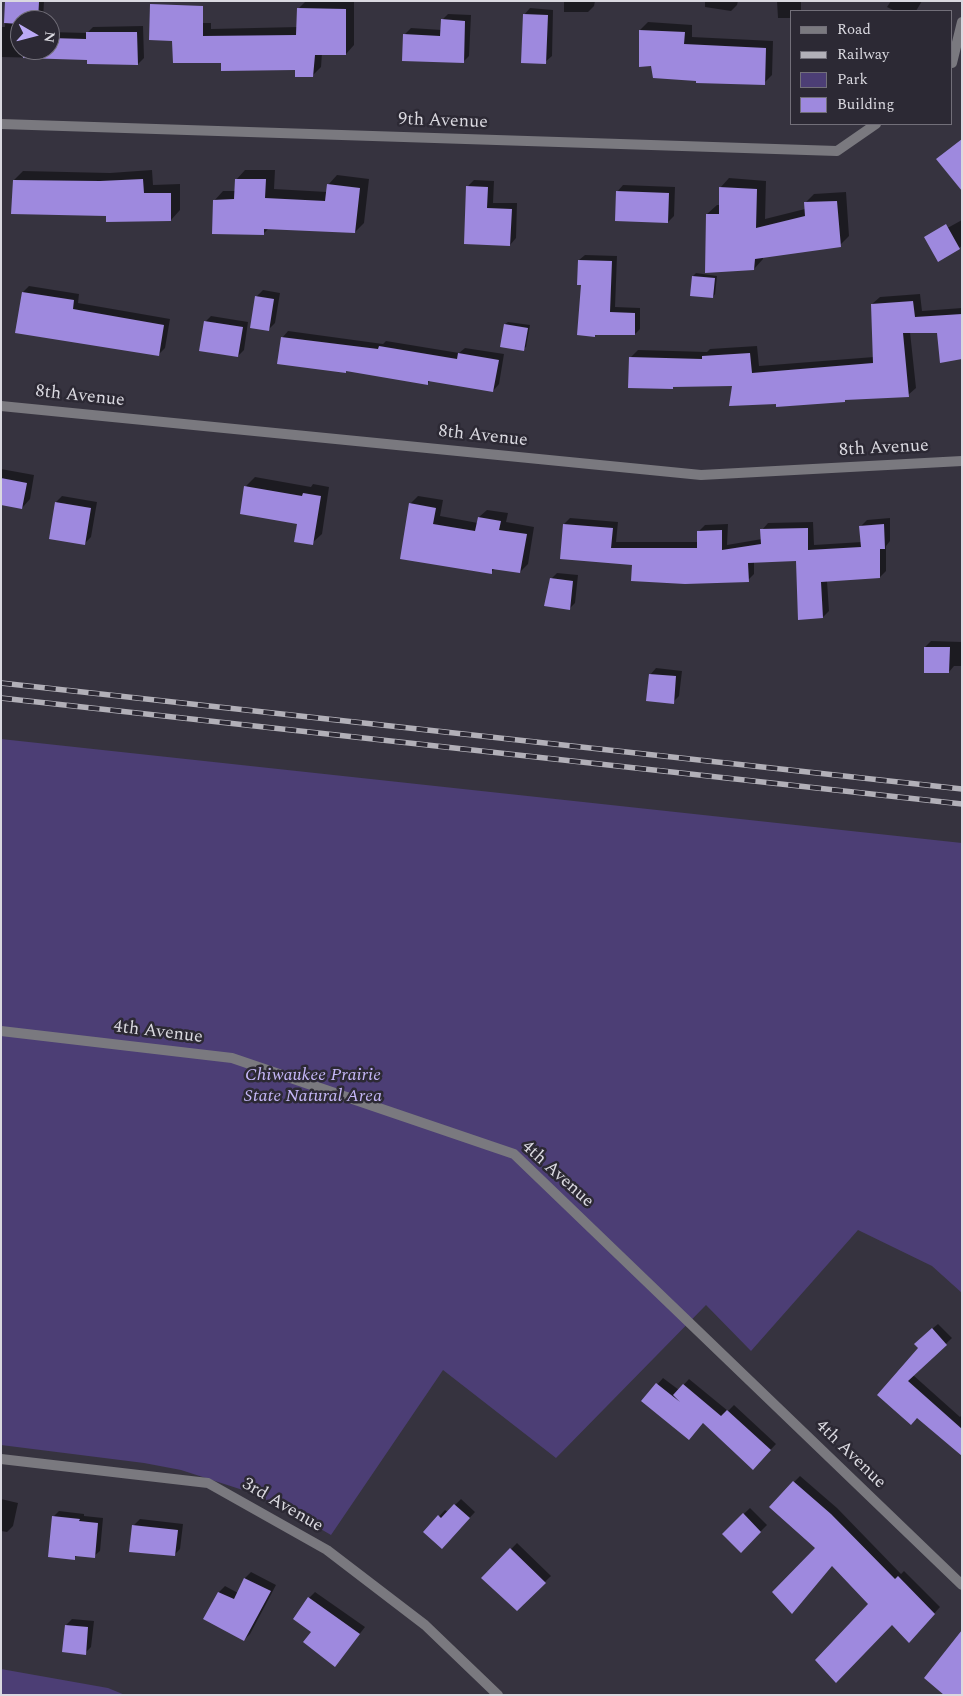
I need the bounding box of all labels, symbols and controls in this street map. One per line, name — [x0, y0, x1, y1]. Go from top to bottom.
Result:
north arrow — [10, 10, 60, 60]
legend — [790, 10, 953, 125]
text: Road — [837, 18, 871, 41]
text: N — [38, 30, 61, 44]
text: Railway — [837, 43, 889, 66]
text: Park — [837, 68, 868, 91]
text: Building — [837, 93, 894, 116]
street label: 9th Avenue — [398, 110, 488, 134]
street label: 8th Avenue — [34, 382, 126, 412]
street label: 8th Avenue — [437, 422, 529, 452]
street label: 8th Avenue — [839, 436, 929, 462]
street label: 4th Avenue — [112, 1017, 204, 1049]
park label: Chiwaukee Prairie State Natural Area — [244, 1065, 382, 1108]
street label: 4th Avenue — [516, 1137, 598, 1213]
street label: 4th Avenue — [810, 1416, 890, 1494]
street label: 3rd Avenue — [238, 1474, 326, 1538]

